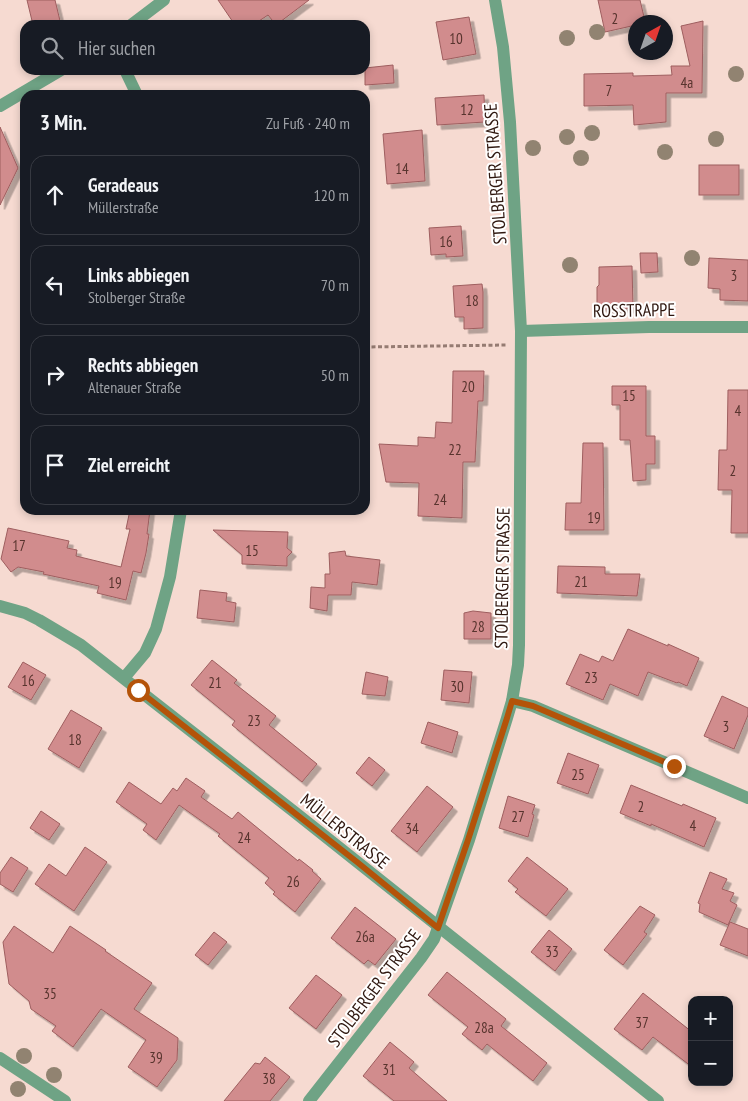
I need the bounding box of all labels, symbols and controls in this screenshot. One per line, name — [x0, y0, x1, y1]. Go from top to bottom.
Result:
house number: 2 — [612, 9, 618, 28]
north arrow — [628, 15, 673, 60]
search box — [20, 20, 370, 75]
house number: 10 — [449, 29, 463, 48]
icon: search — [38, 34, 66, 62]
text: Hier suchen — [78, 36, 155, 60]
house number: 4a — [681, 73, 693, 92]
house number: 7 — [606, 81, 612, 100]
house number: 12 — [460, 100, 474, 119]
street label: STOLBERGER STRASSE — [479, 103, 511, 245]
text: 3 Min. — [40, 109, 87, 136]
text: Zu Fuß · 240 m — [266, 113, 350, 133]
house number: 14 — [395, 159, 409, 178]
text: Geradeaus — [88, 173, 159, 197]
icon: ahead — [41, 181, 69, 209]
text: 120 m — [314, 185, 349, 205]
text: Müllerstraße — [88, 197, 159, 217]
house number: 16 — [439, 232, 453, 251]
text: Links abbiegen — [88, 263, 189, 287]
house number: 3 — [731, 266, 737, 285]
icon: left — [41, 271, 69, 299]
text: 70 m — [321, 275, 349, 295]
text: Stolberger Straße — [88, 287, 185, 307]
house number: 18 — [465, 291, 479, 310]
street label: ROSSTRAPPE — [593, 298, 675, 322]
text: Rechts abbiegen — [88, 353, 198, 377]
icon: right — [41, 361, 69, 389]
text: 50 m — [321, 365, 349, 385]
text: Altenauer Straße — [88, 377, 181, 397]
house number: 20 — [461, 377, 475, 396]
house number: 15 — [622, 386, 636, 405]
house number: 4 — [735, 401, 742, 420]
house number: 22 — [448, 440, 462, 459]
icon: arrive — [41, 451, 69, 479]
text: Ziel erreicht — [88, 453, 170, 477]
house number: 2 — [730, 461, 736, 480]
house number: 24 — [433, 490, 447, 509]
street label: STOLBERGER STRASSE — [489, 507, 515, 649]
house number: 19 — [587, 508, 601, 527]
house number: 17 — [12, 536, 26, 555]
house number: 15 — [245, 541, 259, 560]
house number: 21 — [574, 572, 588, 591]
house number: 19 — [108, 573, 122, 592]
house number: 28 — [471, 617, 485, 636]
house number: 23 — [584, 668, 598, 687]
house number: 16 — [21, 671, 35, 690]
house number: 21 — [208, 673, 222, 692]
house number: 30 — [450, 677, 464, 696]
route start — [127, 679, 150, 702]
house number: 23 — [247, 711, 261, 730]
house number: 3 — [723, 717, 729, 736]
house number: 18 — [68, 730, 82, 749]
route end — [663, 755, 686, 778]
house number: 25 — [571, 765, 585, 784]
street label: MÜLLERSTRASSE — [296, 788, 394, 874]
house number: 2 — [638, 797, 644, 816]
house number: 27 — [511, 807, 525, 826]
house number: 4 — [690, 816, 697, 835]
house number: 34 — [405, 819, 419, 838]
house number: 24 — [237, 828, 251, 847]
house number: 26 — [286, 872, 300, 891]
street label: STOLBERGER STRASSE — [322, 925, 426, 1051]
house number: 26a — [355, 927, 375, 946]
house number: 33 — [545, 942, 559, 961]
house number: 35 — [43, 984, 57, 1003]
map controls — [688, 996, 733, 1086]
button: + — [688, 996, 733, 1041]
house number: 37 — [635, 1013, 649, 1032]
house number: 28a — [474, 1018, 494, 1037]
button: − — [688, 1041, 733, 1086]
house number: 39 — [149, 1048, 163, 1067]
house number: 31 — [382, 1060, 396, 1079]
house number: 38 — [262, 1069, 276, 1088]

